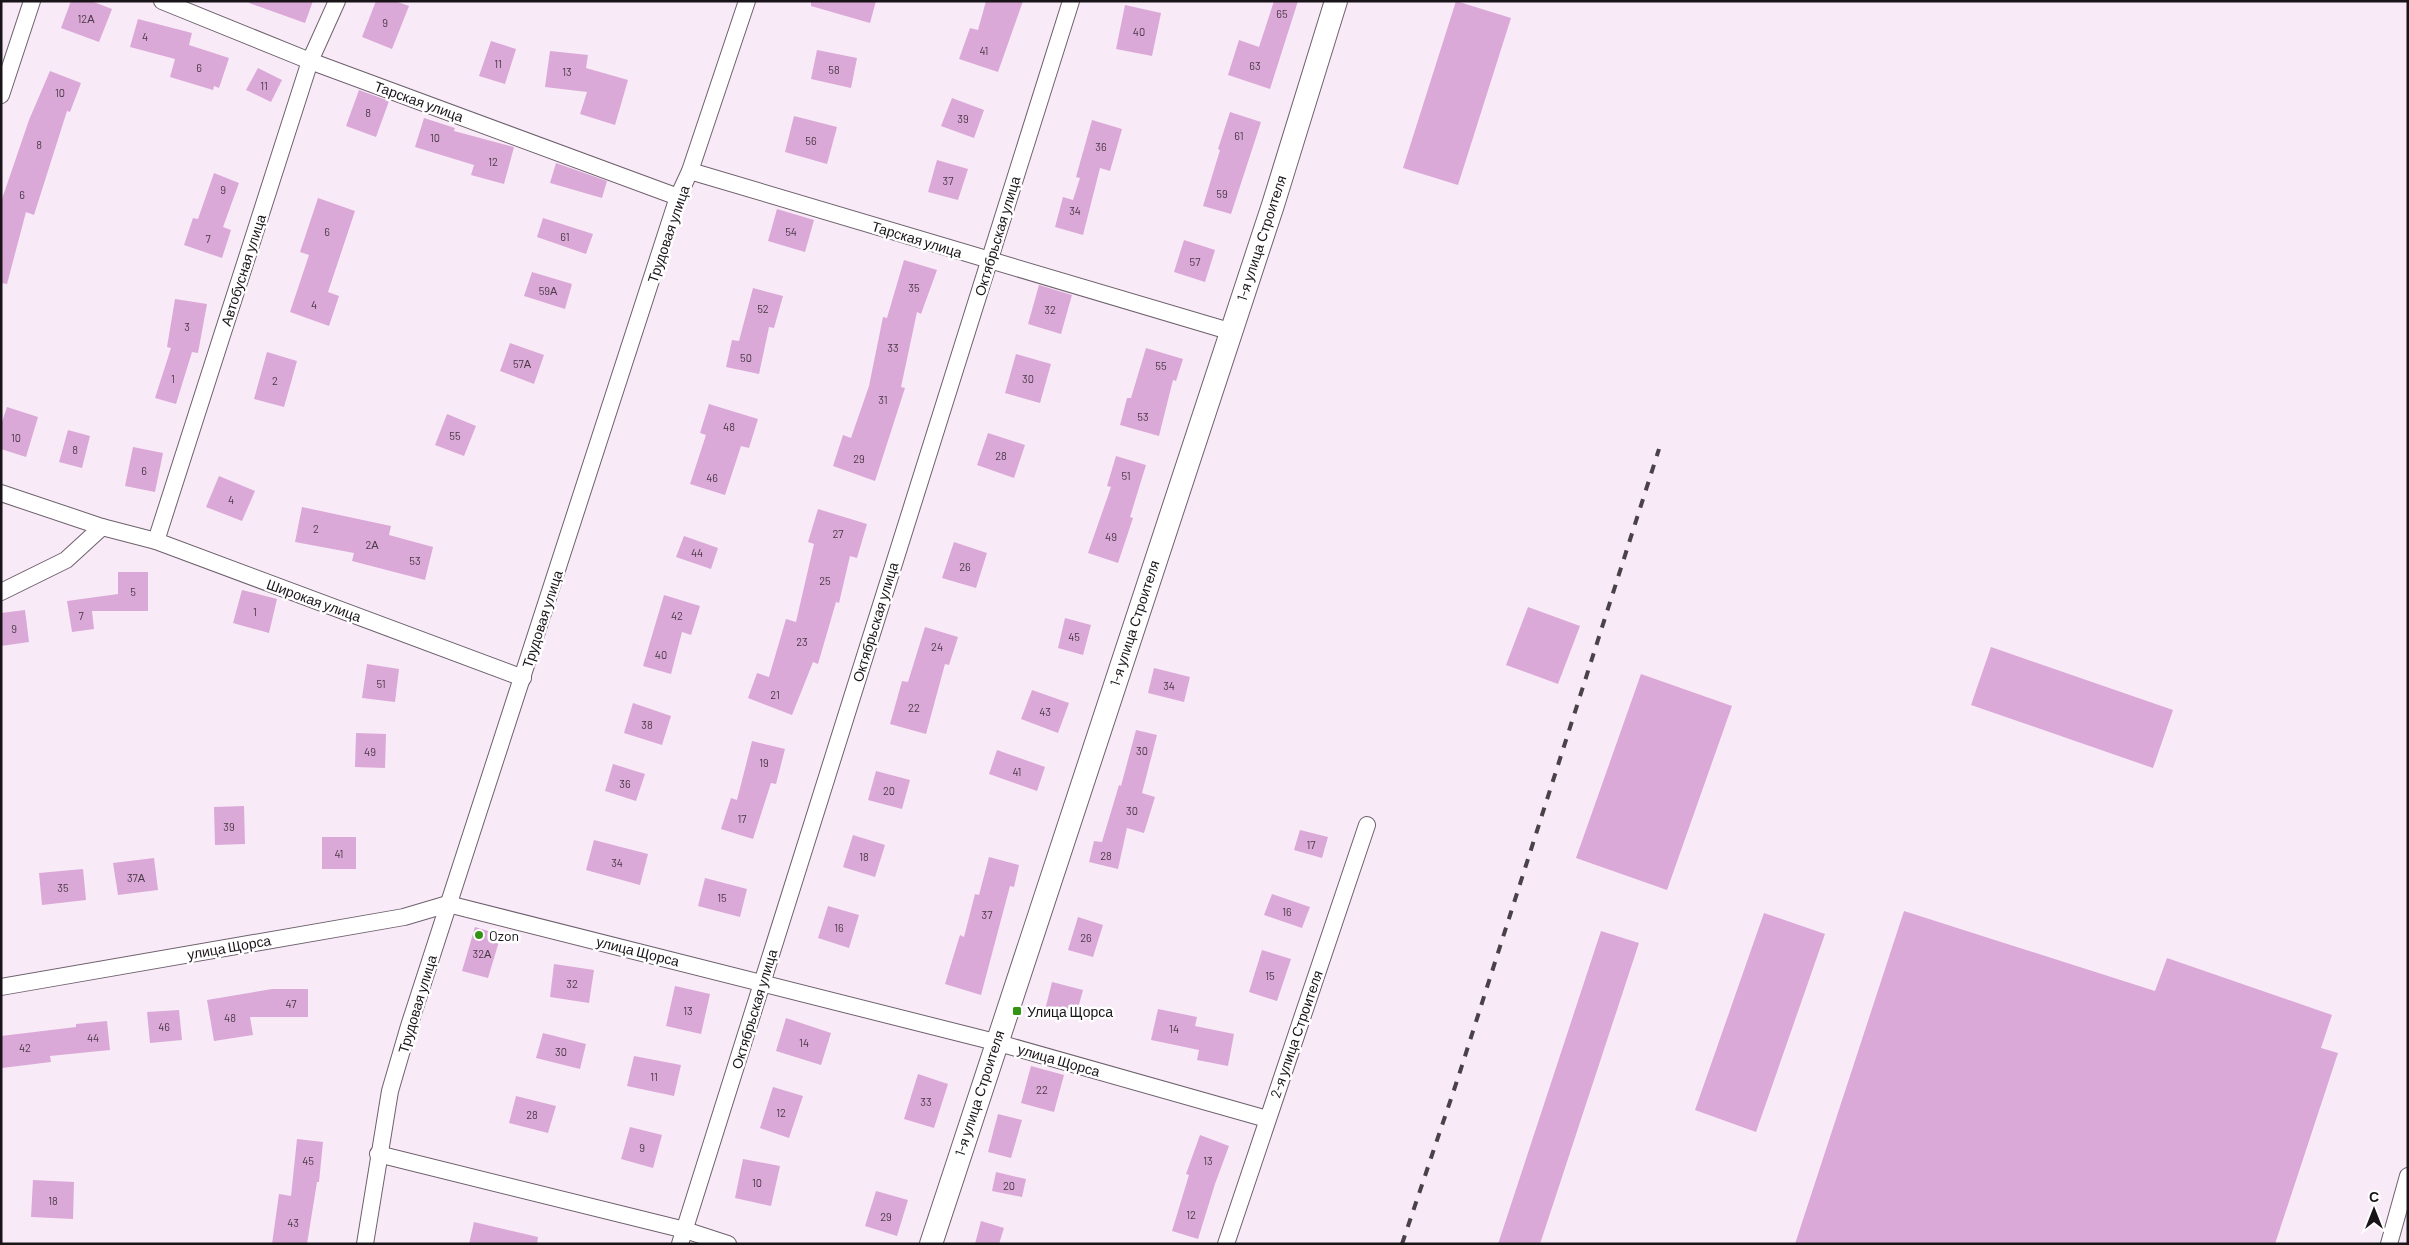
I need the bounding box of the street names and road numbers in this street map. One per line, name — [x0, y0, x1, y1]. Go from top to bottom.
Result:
street label: Тарская улица — [372, 77, 466, 125]
street label: 1-я улица Строителя — [1233, 173, 1289, 303]
street label: Октябрьская улица — [971, 174, 1023, 298]
street label: Трудовая улица — [643, 183, 693, 285]
street label: Автобусная улица — [217, 212, 269, 328]
street label: Тарская улица — [870, 217, 964, 261]
street label: 1-я улица Строителя — [1106, 558, 1162, 688]
street label: Октябрьская улица — [849, 560, 901, 684]
street label: Трудовая улица — [518, 568, 566, 670]
street label: Широкая улица — [264, 575, 364, 625]
street label: улица Щорса — [186, 931, 272, 963]
street label: улица Щорса — [595, 932, 681, 970]
street label: Октябрьская улица — [728, 947, 780, 1071]
street label: Трудовая улица — [394, 953, 440, 1055]
street label: 2-я улица Строителя — [1266, 968, 1326, 1100]
street label: 1-я улица Строителя — [951, 1028, 1007, 1158]
street label: улица Щорса — [1016, 1040, 1102, 1080]

